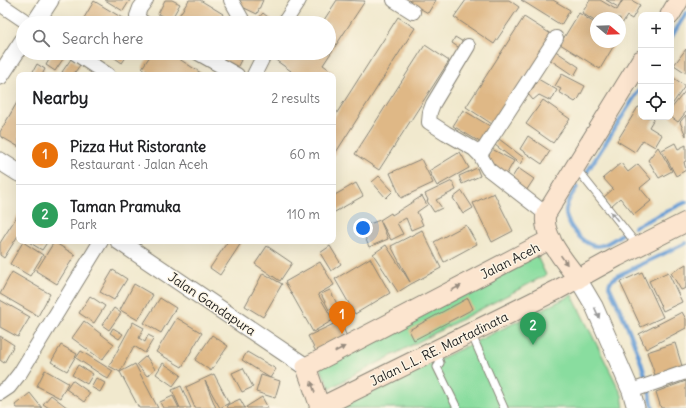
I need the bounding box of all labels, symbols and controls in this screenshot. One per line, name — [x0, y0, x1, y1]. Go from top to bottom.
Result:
north arrow — [590, 12, 626, 48]
map controls — [638, 12, 674, 120]
button: + — [638, 12, 674, 48]
search box — [16, 16, 336, 60]
icon: search — [30, 27, 52, 49]
text: Search here — [62, 29, 143, 48]
button: − — [638, 48, 674, 84]
button: locate — [638, 84, 674, 120]
text: Nearby — [32, 87, 88, 109]
text: 2 results — [271, 90, 320, 107]
text: Pizza Hut Ristorante — [70, 137, 206, 156]
text: 1 — [42, 146, 48, 163]
text: 60 m — [289, 146, 320, 163]
text: Restaurant · Jalan Aceh — [70, 156, 208, 173]
text: Taman Pramuka — [70, 197, 181, 216]
text: 2 — [41, 206, 49, 223]
text: 110 m — [287, 206, 320, 223]
one-way arrow — [609, 210, 618, 221]
text: Park — [70, 216, 97, 233]
your location — [353, 218, 373, 238]
street label: Jalan Aceh — [478, 239, 543, 283]
one-way arrow — [560, 254, 568, 265]
street label: Jalan Gandapura — [165, 268, 259, 340]
one-way arrow — [450, 285, 461, 292]
pin: 1 — [329, 301, 355, 334]
one-way arrow — [594, 307, 600, 319]
street label: Jalan L.L. RE. Martadinata — [367, 308, 511, 390]
pin: 2 — [520, 312, 546, 345]
one-way arrow — [335, 346, 346, 352]
one-way arrow — [310, 381, 316, 393]

